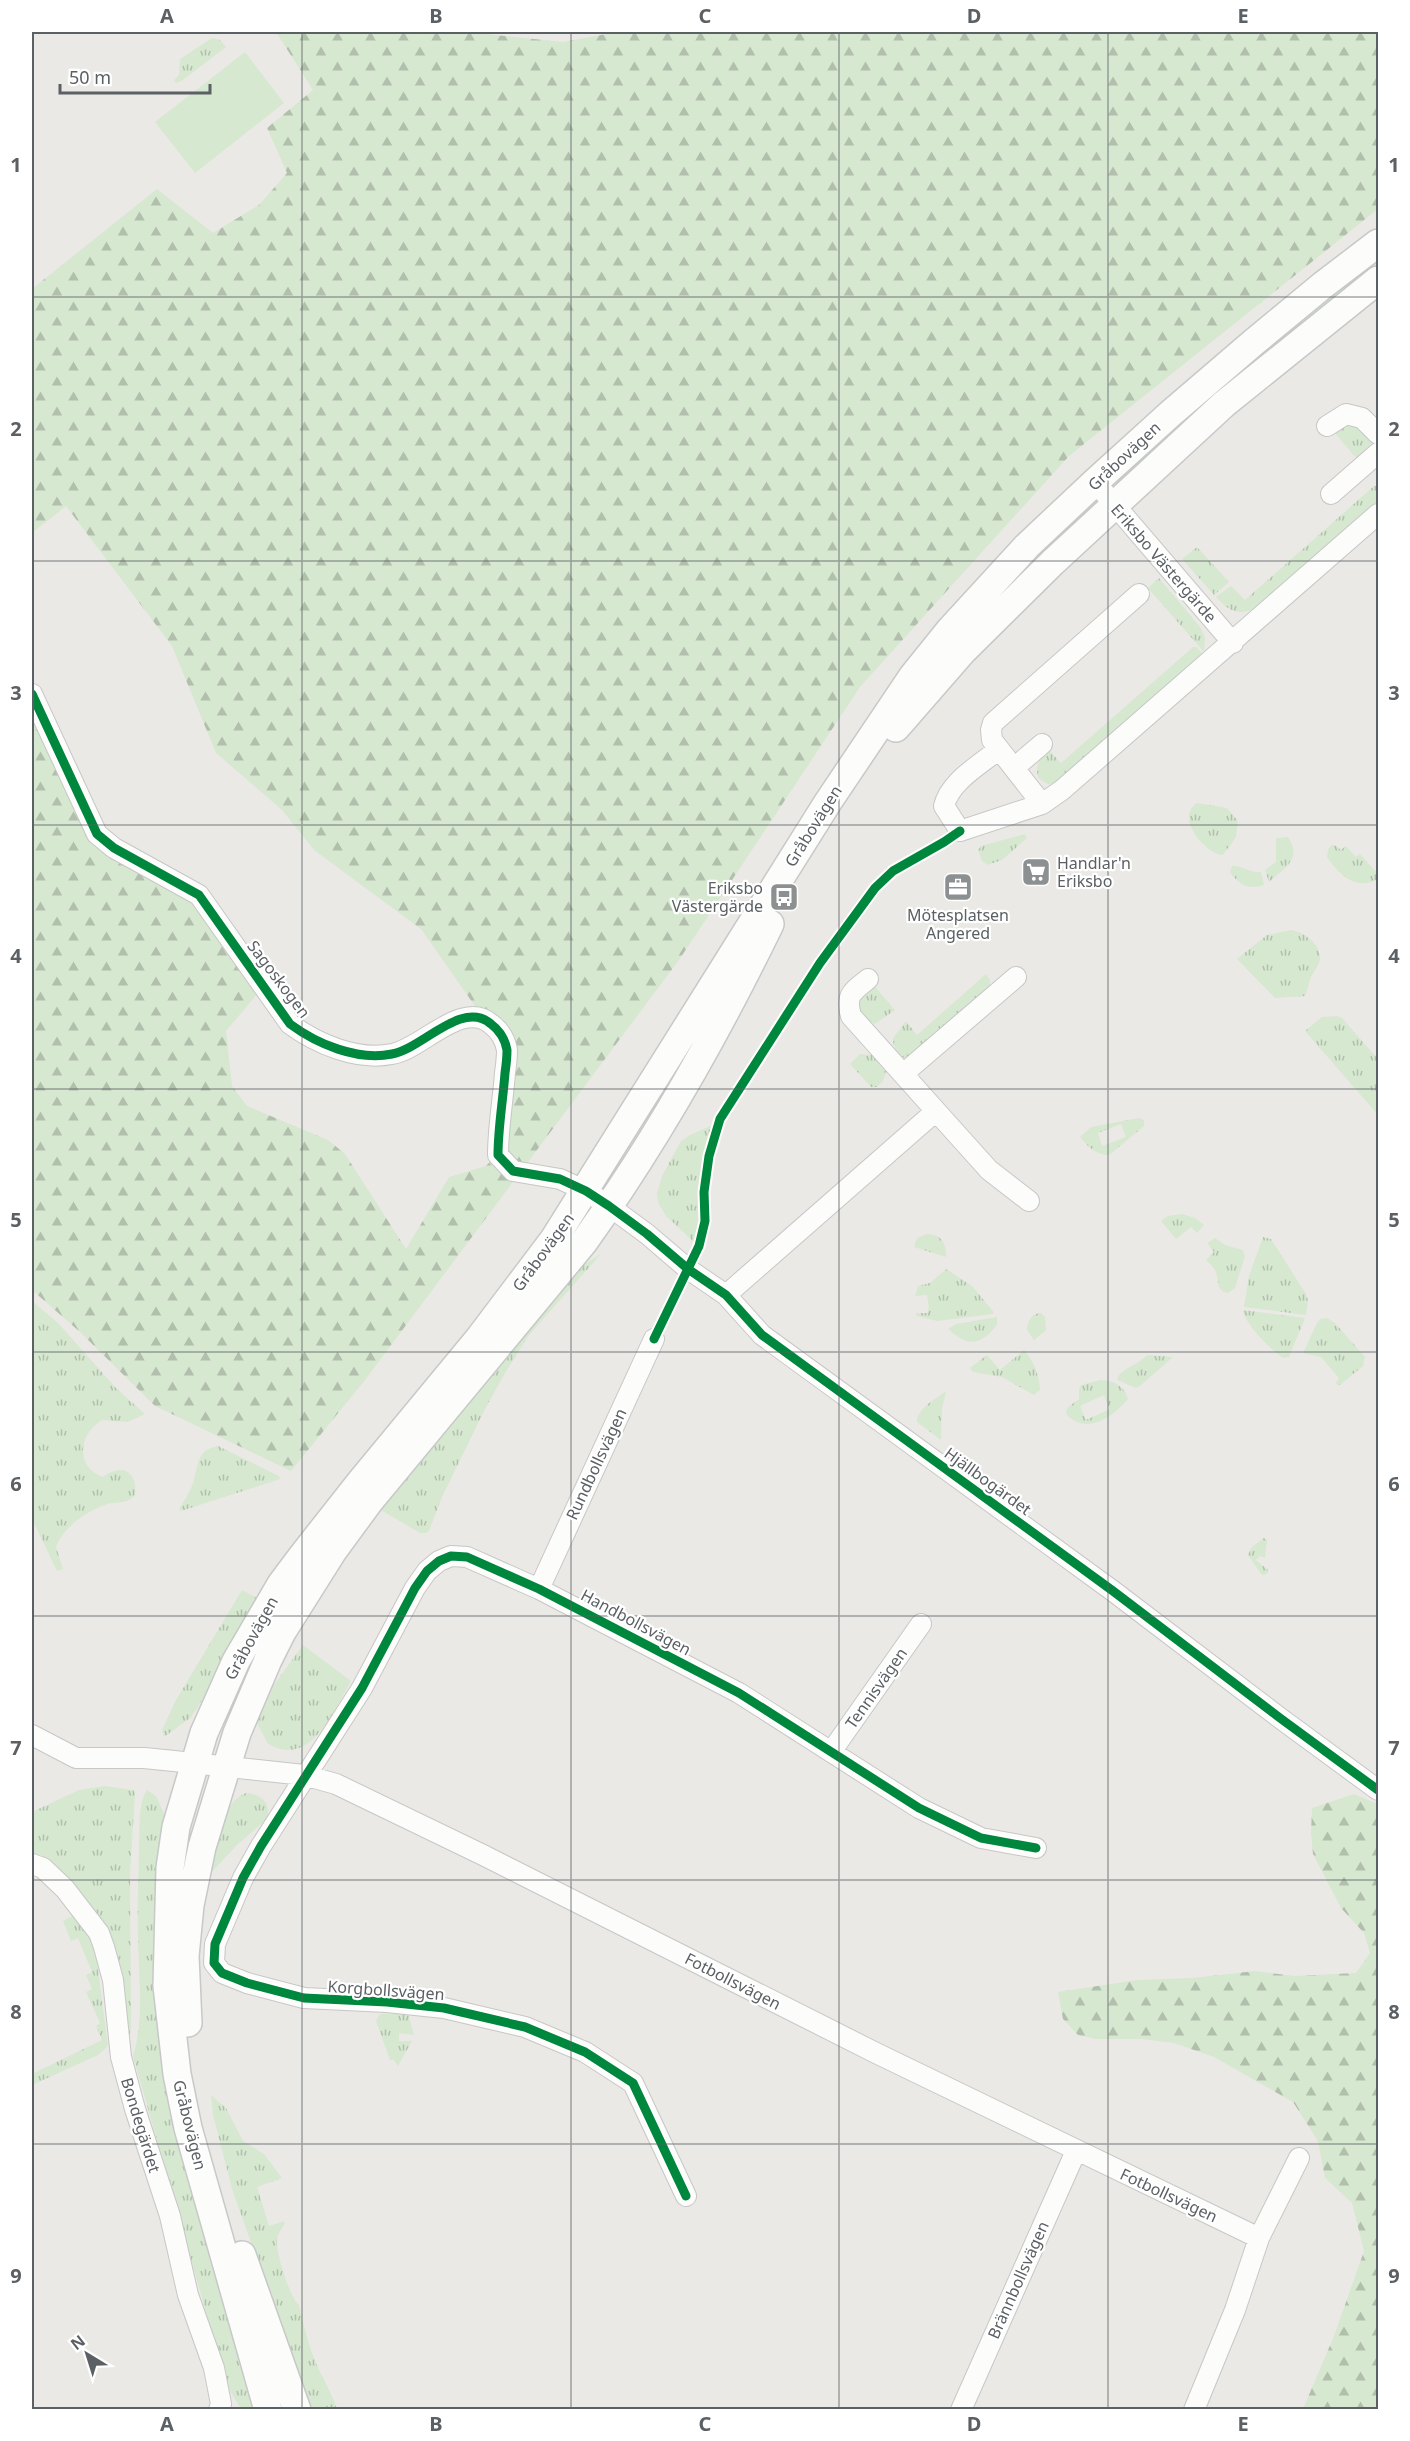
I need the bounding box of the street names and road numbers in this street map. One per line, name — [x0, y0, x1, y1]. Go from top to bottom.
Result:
street label: Gråbovägen — [1083, 417, 1165, 495]
street label: Eriksbo Västergärde — [1106, 499, 1222, 627]
street label: Gråbovägen — [779, 781, 847, 871]
street label: Sagoskogen — [243, 936, 315, 1022]
street label: Gråbovägen — [507, 1208, 579, 1296]
street label: Rundbollsvägen — [560, 1405, 632, 1523]
street label: Hjällbogärdet — [940, 1442, 1036, 1520]
street label: Handbollsvägen — [577, 1584, 695, 1660]
street label: Gråbovägen — [219, 1592, 283, 1684]
street label: Tennisvägen — [840, 1643, 912, 1733]
street label: Fotbollsvägen — [681, 1947, 785, 2015]
street label: Korgbollsvägen — [327, 1975, 445, 2005]
street label: Bondegärdet — [116, 2075, 166, 2176]
street label: Gråbovägen — [168, 2078, 212, 2172]
street label: Fotbollsvägen — [1117, 2163, 1221, 2227]
street label: Brännbollsvägen — [982, 2218, 1054, 2342]

